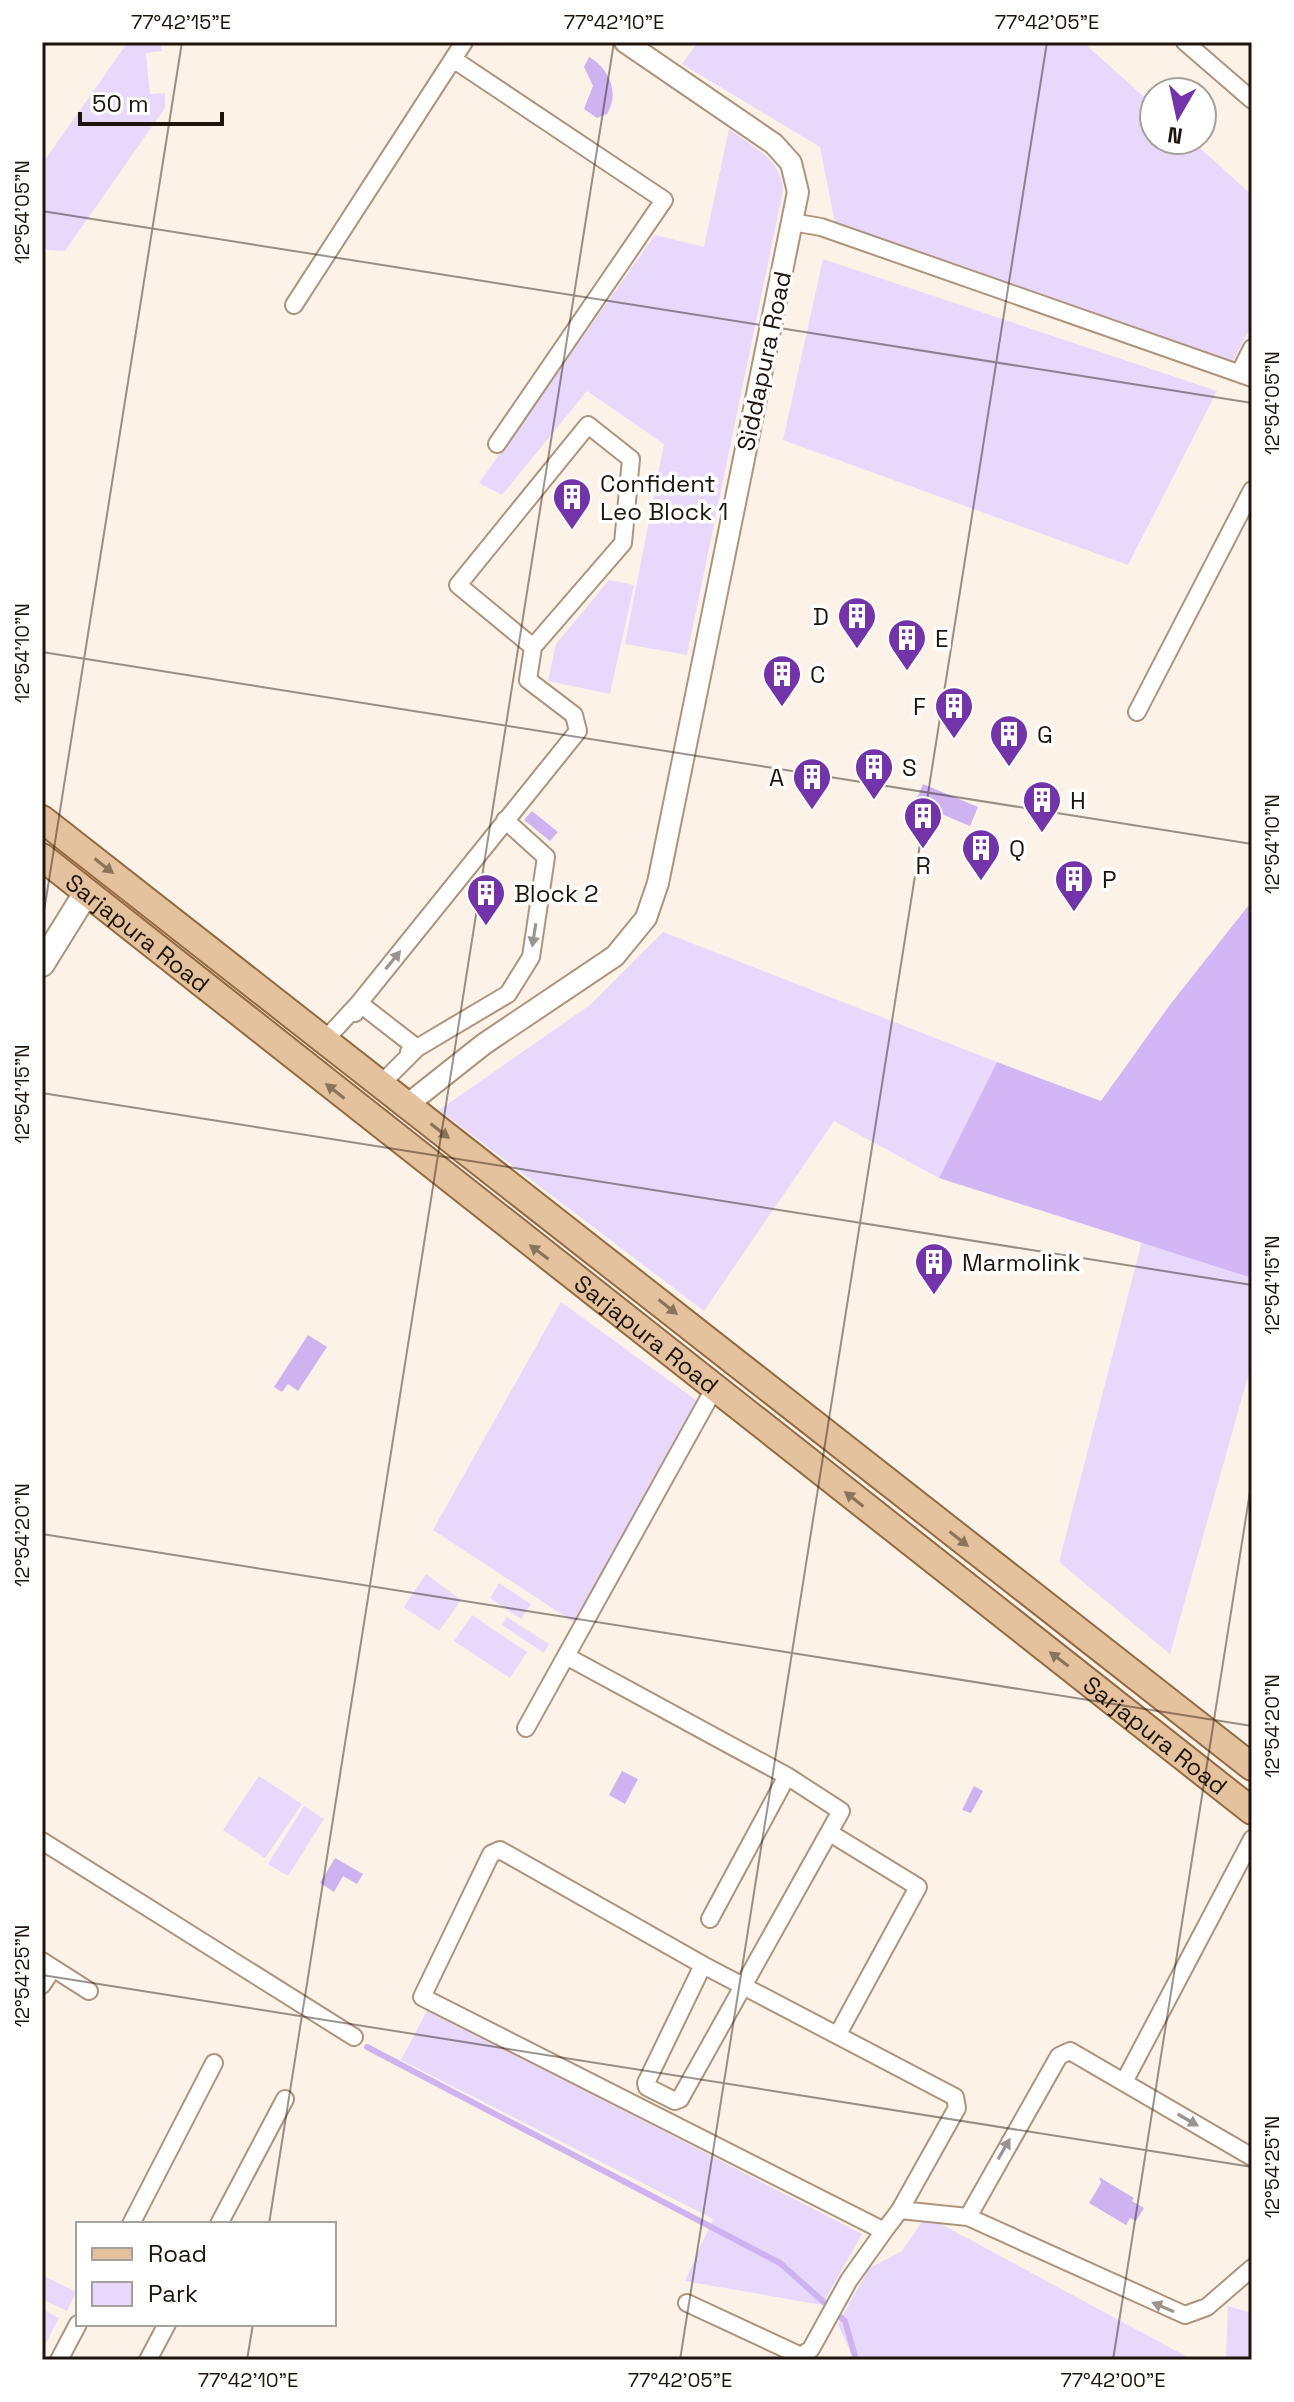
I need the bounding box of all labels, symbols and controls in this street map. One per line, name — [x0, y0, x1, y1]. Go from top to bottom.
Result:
text: 77°42'15"E — [131, 9, 231, 35]
text: 77°42'10"E — [564, 9, 664, 35]
text: 77°42'05"E — [995, 9, 1099, 35]
scale bar — [80, 76, 222, 126]
north arrow — [1138, 76, 1218, 156]
text: 50 m — [92, 88, 149, 119]
text: N — [1165, 121, 1184, 151]
text: 12°54'05"N — [9, 160, 35, 264]
street label: Siddapura Road — [730, 268, 798, 454]
text: 12°54'05"N — [1259, 351, 1285, 455]
place label: Confident Leo Block 1 — [600, 468, 728, 527]
building icon: Confident Leo Block 1 — [551, 476, 593, 531]
building icon: D — [836, 595, 878, 650]
place label: D — [813, 601, 829, 632]
text: 12°54'10"N — [9, 603, 35, 703]
building icon: E — [886, 617, 928, 672]
place label: E — [935, 623, 949, 654]
building icon: C — [761, 653, 803, 708]
place label: C — [810, 659, 825, 690]
building icon: F — [933, 685, 975, 740]
place label: F — [913, 691, 926, 722]
building icon: G — [988, 713, 1030, 768]
place label: G — [1037, 719, 1053, 750]
building icon: S — [853, 746, 895, 801]
place label: S — [902, 752, 917, 783]
building icon: A — [791, 756, 833, 811]
place label: A — [769, 762, 784, 793]
building icon: H — [1021, 779, 1063, 834]
place label: H — [1070, 785, 1086, 816]
text: 12°54'10"N — [1259, 794, 1285, 894]
building icon: R — [902, 795, 944, 850]
building icon: Q — [960, 827, 1002, 882]
place label: Q — [1009, 833, 1025, 864]
place label: R — [915, 850, 931, 881]
one-way arrow — [94, 858, 114, 874]
building icon: P — [1053, 858, 1095, 913]
place label: P — [1102, 864, 1116, 895]
street label: Sarjapura Road — [59, 866, 216, 999]
building icon: Block 2 — [465, 872, 507, 927]
place label: Block 2 — [514, 878, 598, 909]
one-way arrow — [527, 923, 540, 948]
one-way arrow — [384, 950, 401, 970]
text: 12°54'15"N — [9, 1045, 35, 1143]
one-way arrow — [325, 1084, 345, 1100]
one-way arrow — [430, 1122, 450, 1139]
text: 12°54'15"N — [1259, 1236, 1285, 1334]
building icon: Marmolink — [913, 1241, 955, 1296]
one-way arrow — [529, 1244, 550, 1260]
place label: Marmolink — [962, 1247, 1081, 1278]
street label: Sarjapura Road — [568, 1267, 725, 1400]
one-way arrow — [658, 1299, 678, 1315]
text: 12°54'20"N — [9, 1483, 35, 1587]
one-way arrow — [844, 1491, 864, 1508]
one-way arrow — [949, 1530, 969, 1546]
one-way arrow — [1048, 1652, 1069, 1668]
street label: Sarjapura Road — [1077, 1669, 1234, 1801]
text: 12°54'20"N — [1259, 1674, 1285, 1778]
text: 12°54'25"N — [9, 1925, 35, 2027]
one-way arrow — [1177, 2113, 1199, 2127]
text: 12°54'25"N — [1259, 2116, 1285, 2218]
one-way arrow — [997, 2138, 1011, 2160]
legend — [76, 2222, 336, 2326]
text: Road — [148, 2238, 207, 2269]
text: Park — [148, 2278, 198, 2309]
one-way arrow — [1151, 2300, 1175, 2313]
text: 77°42'10"E — [198, 2367, 298, 2393]
text: 77°42'05"E — [628, 2367, 732, 2393]
text: 77°42'00"E — [1060, 2367, 1166, 2393]

